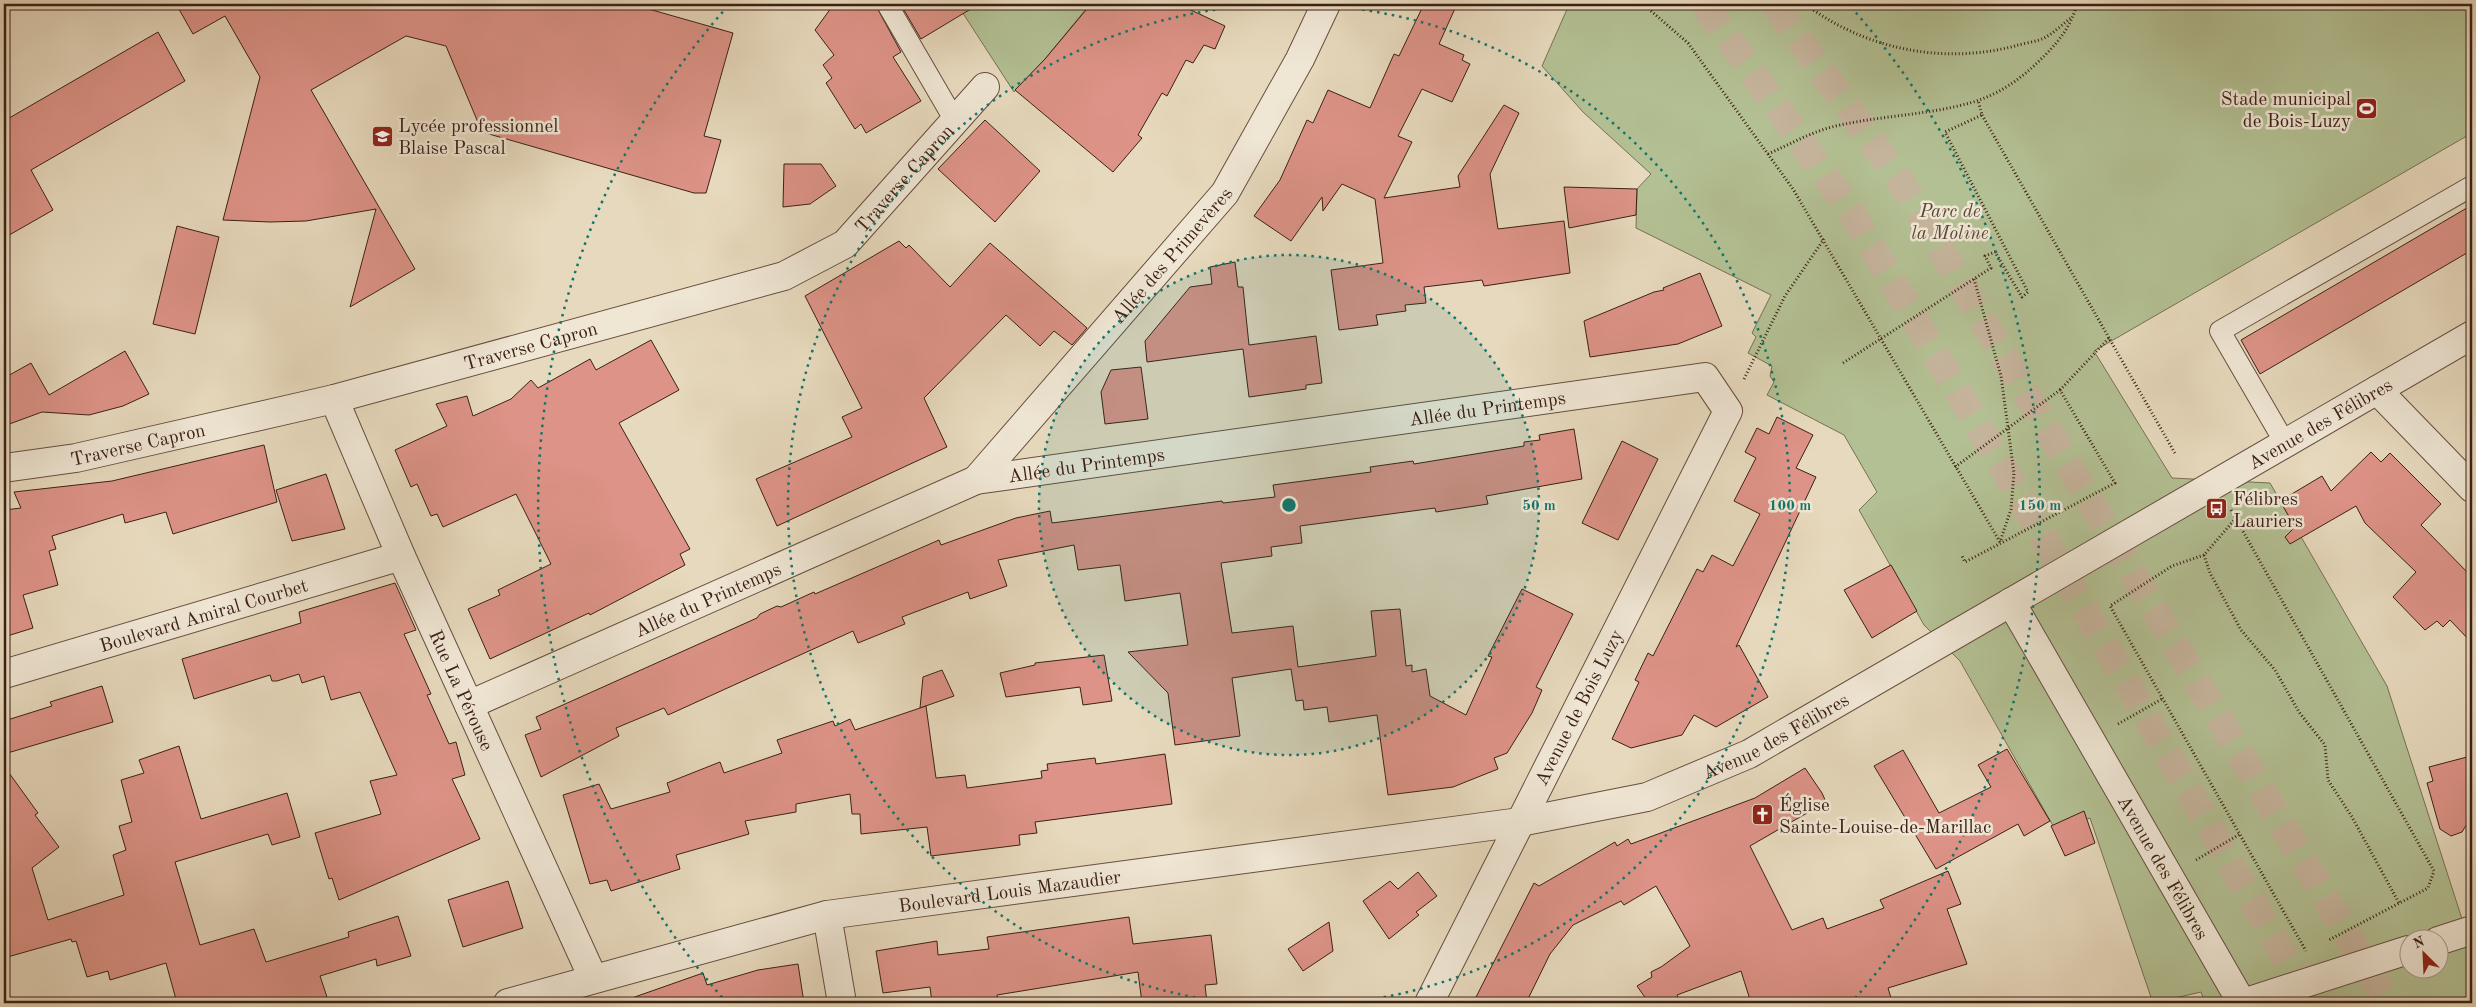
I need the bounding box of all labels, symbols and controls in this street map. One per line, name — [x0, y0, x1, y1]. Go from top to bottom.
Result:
place label: Stade municipal de Bois-Luzy — [2221, 91, 2351, 132]
sports icon: Stade municipal de Bois-Luzy — [2355, 97, 2379, 121]
place label: Lycée professionnel Blaise Pascal — [398, 118, 558, 159]
street label: Traverse Capron — [853, 122, 959, 237]
school or university icon: Lycée professionnel Blaise Pascal — [370, 124, 394, 148]
street label: Allée des Primevères — [1109, 186, 1238, 328]
park label: Parc de la Moline — [1911, 203, 1989, 244]
street label: Traverse Capron — [462, 320, 600, 375]
street label: Avenue des Félibres — [2246, 376, 2396, 474]
street label: Allée du Printemps — [1408, 390, 1567, 431]
street label: Traverse Capron — [69, 422, 207, 471]
street label: Allée du Printemps — [1007, 446, 1166, 487]
place label: Félibres Lauriers — [2233, 491, 2303, 532]
centre of rings — [1280, 496, 1298, 514]
bus stop icon: Félibres Lauriers — [2205, 497, 2229, 521]
text: 50 m — [1522, 499, 1556, 514]
text: 100 m — [1769, 499, 1811, 514]
text: 150 m — [2019, 499, 2061, 514]
street label: Allée du Printemps — [633, 561, 785, 642]
street label: Boulevard Amiral Courbet — [98, 577, 310, 657]
street label: Avenue de Bois Luzy — [1533, 627, 1628, 789]
street label: Rue La Pérouse — [424, 628, 495, 754]
street label: Avenue des Félibres — [1700, 691, 1853, 784]
place label: Église Sainte-Louise-de-Marillac — [1779, 793, 1991, 838]
street label: Avenue des Félibres — [2113, 793, 2210, 944]
church icon: Église Sainte-Louise-de-Marillac — [1751, 803, 1775, 827]
street label: Boulevard Louis Mazaudier — [897, 869, 1122, 917]
north arrow — [2398, 930, 2448, 980]
text: N — [2411, 934, 2427, 952]

